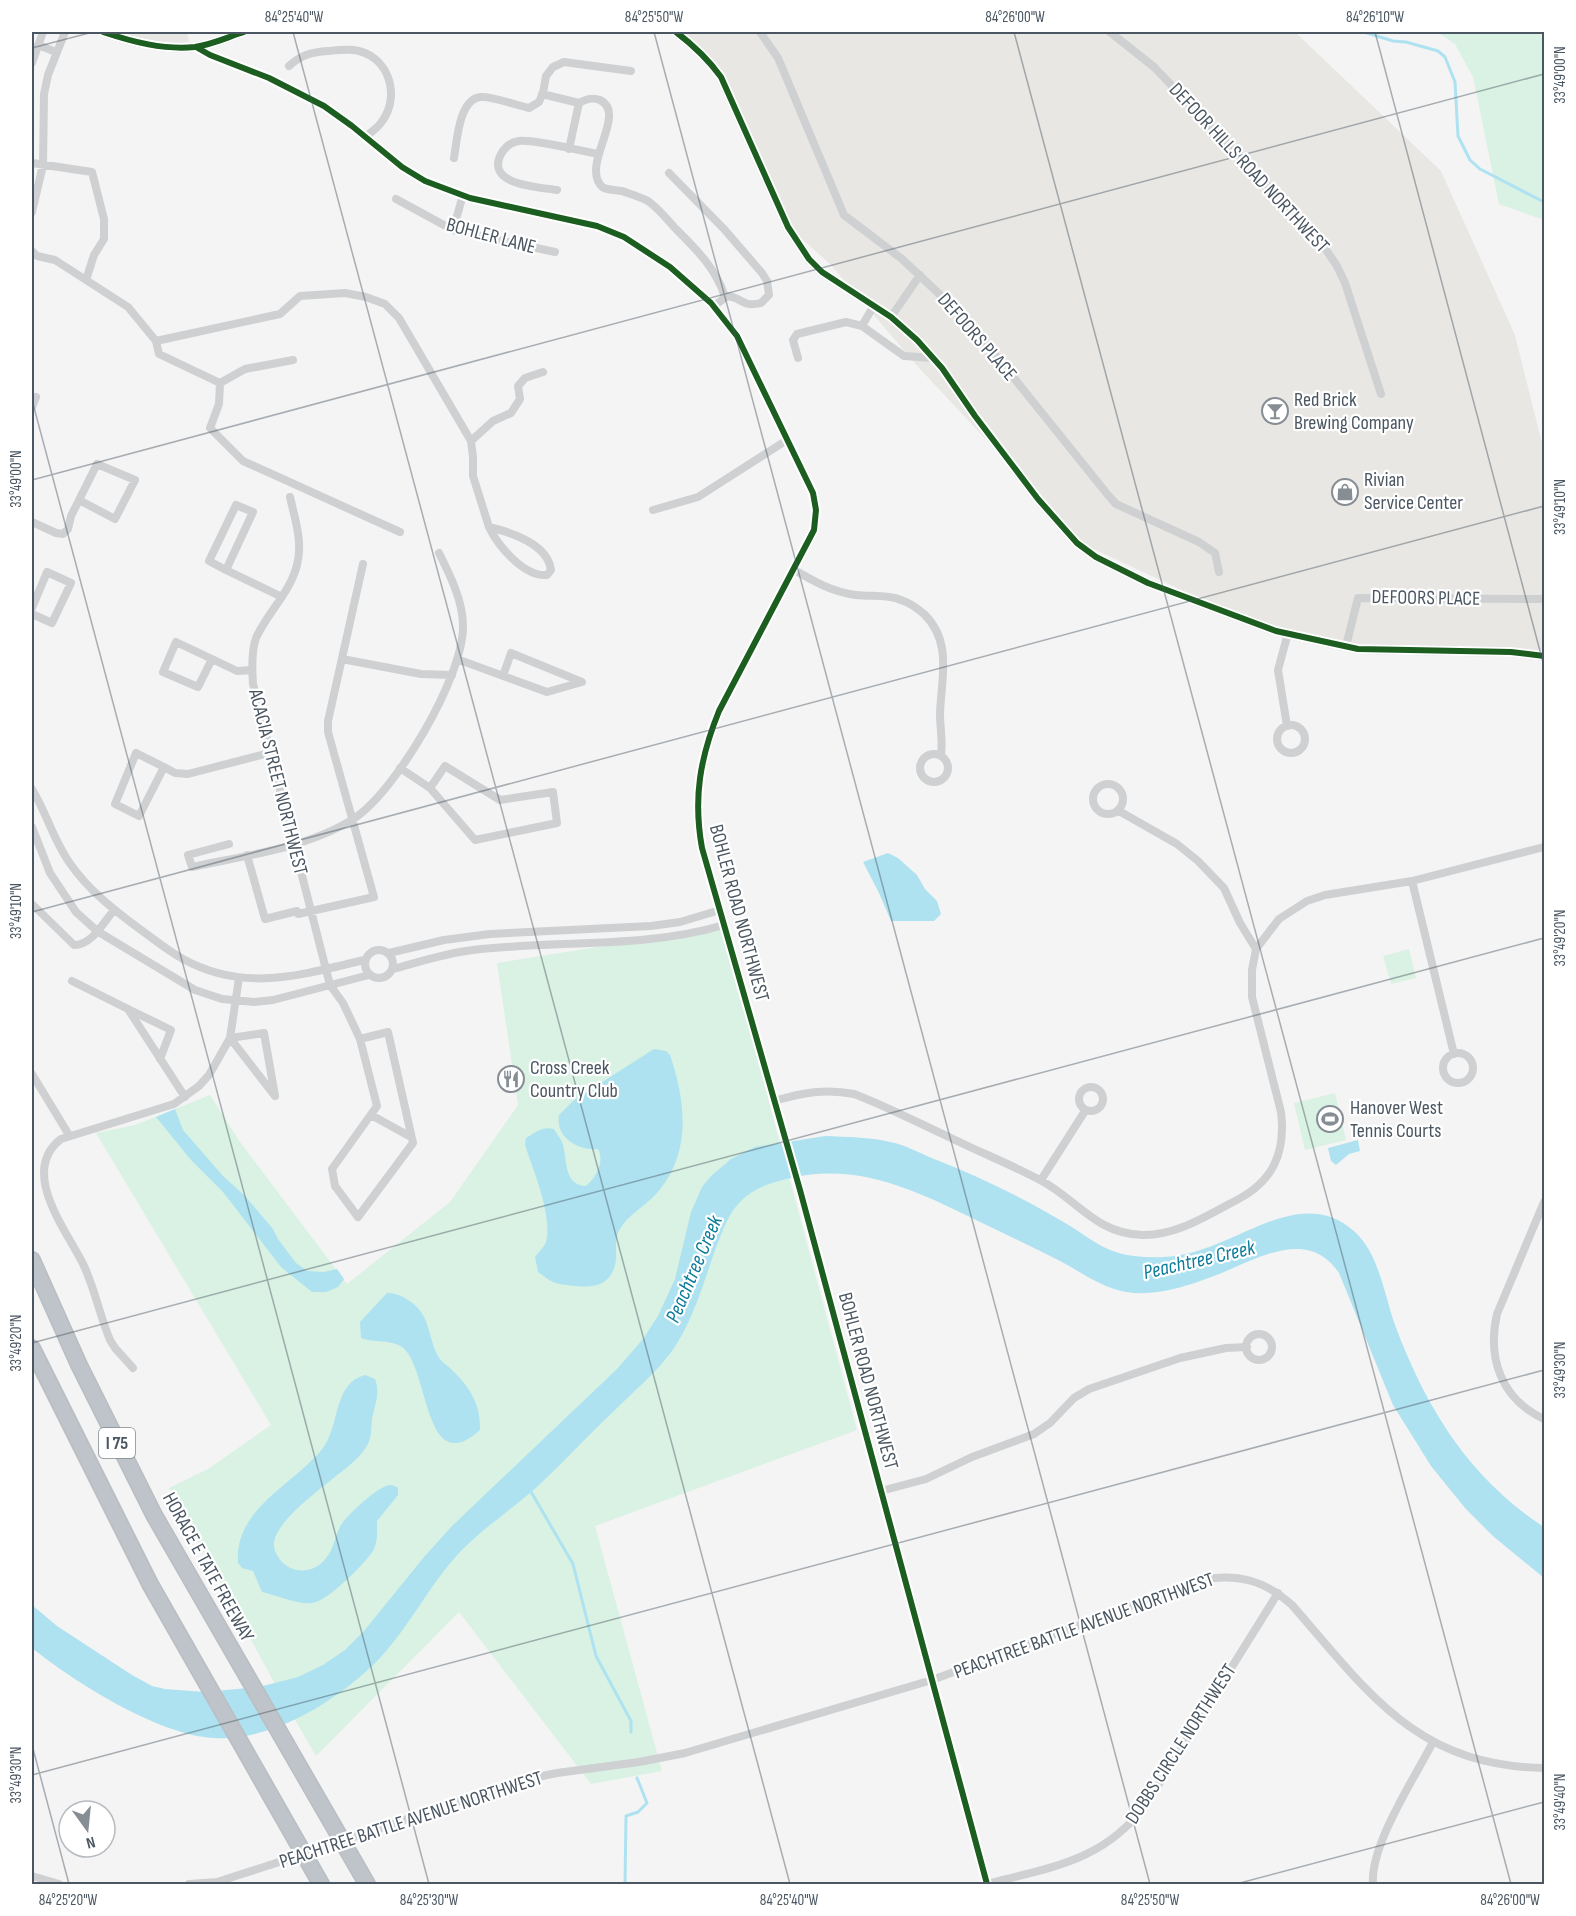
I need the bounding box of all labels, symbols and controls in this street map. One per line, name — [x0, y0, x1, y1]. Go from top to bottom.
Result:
text: 84°25'40"W — [265, 8, 324, 27]
text: 84°25'50"W — [625, 8, 683, 27]
text: 84°26'00"W — [985, 8, 1045, 27]
text: 84°26'10"W — [1346, 8, 1404, 27]
text: 33°49'00"N — [1551, 46, 1570, 104]
street label: DEFOOR HILLS ROAD NORTHWEST — [1164, 78, 1334, 258]
street label: BOHLER LANE — [444, 213, 538, 259]
street label: DEFOORS PLACE — [932, 288, 1022, 386]
place label: Red Brick Brewing Company — [1294, 388, 1414, 435]
bar icon: Red Brick Brewing Company — [1260, 396, 1290, 426]
text: 33°49'00"N — [7, 450, 26, 508]
place label: Rivian Service Center — [1364, 468, 1463, 515]
shop icon: Rivian Service Center — [1330, 477, 1360, 507]
text: 33°49'10"N — [1551, 479, 1570, 535]
street label: DEFOORS PLACE — [1371, 585, 1481, 611]
street label: ACACIA STREET NORTHWEST — [243, 686, 313, 877]
street label: BOHLER ROAD NORTHWEST — [704, 822, 774, 1004]
text: 33°49'10"N — [7, 883, 26, 939]
text: 33°49'20"N — [1551, 910, 1570, 966]
place label: Cross Creek Country Club — [530, 1056, 618, 1103]
restaurant icon: Cross Creek Country Club — [496, 1064, 526, 1094]
place label: Hanover West Tennis Courts — [1350, 1096, 1443, 1143]
sports icon: Hanover West Tennis Courts — [1315, 1104, 1345, 1134]
water label: Peachtree Creek — [660, 1211, 728, 1326]
water label: Peachtree Creek — [1141, 1235, 1258, 1285]
street label: BOHLER ROAD NORTHWEST — [833, 1290, 903, 1472]
text: 33°49'20"N — [7, 1315, 26, 1371]
text: 33°49'30"N — [1551, 1341, 1570, 1399]
road number: I 75 — [99, 1428, 135, 1458]
street label: HORACE E TATE FREEWAY — [157, 1488, 259, 1646]
street label: PEACHTREE BATTLE AVENUE NORTHWEST — [951, 1568, 1217, 1684]
street label: DOBBS CIRCLE NORTHWEST — [1120, 1660, 1242, 1828]
text: 33°49'30"N — [7, 1746, 26, 1804]
street label: PEACHTREE BATTLE AVENUE NORTHWEST — [276, 1766, 546, 1874]
text: 33°49'40"N — [1551, 1773, 1570, 1831]
north arrow — [57, 1799, 117, 1859]
text: N — [84, 1832, 97, 1852]
text: 84°25'20"W — [39, 1891, 98, 1910]
text: 84°25'30"W — [400, 1891, 459, 1910]
text: 84°25'40"W — [760, 1891, 819, 1910]
text: 84°25'50"W — [1121, 1891, 1179, 1910]
text: 84°26'00"W — [1480, 1891, 1540, 1910]

